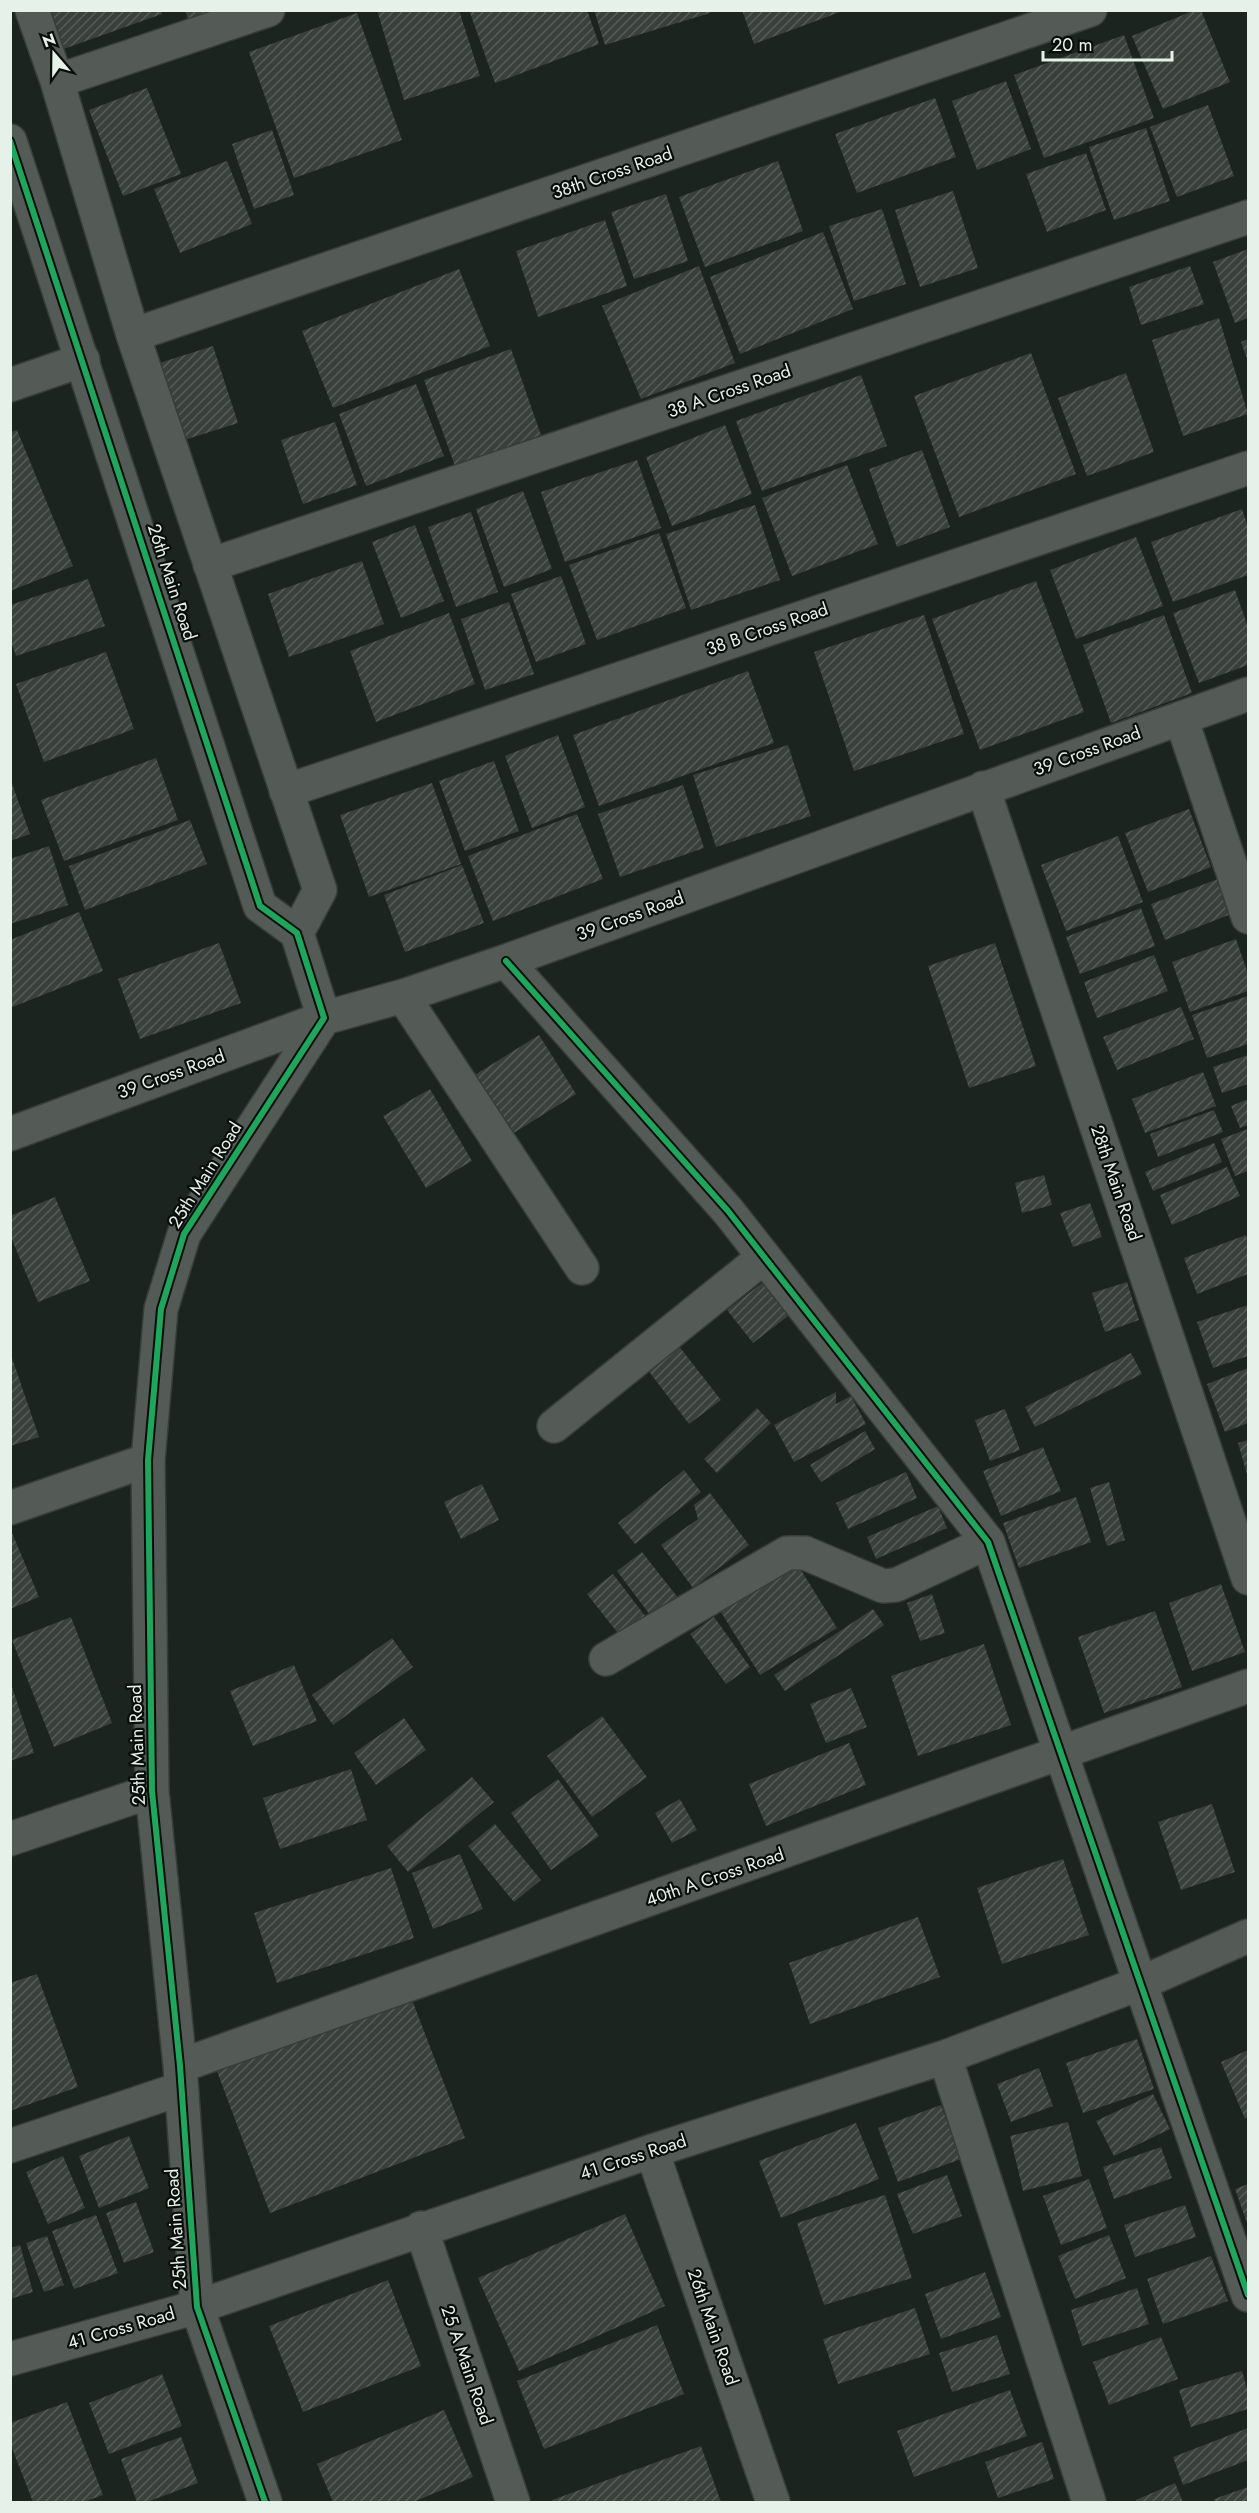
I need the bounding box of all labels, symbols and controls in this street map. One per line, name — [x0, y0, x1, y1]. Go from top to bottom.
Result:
north arrow — [24, 24, 84, 84]
scale bar — [1043, 24, 1172, 62]
text: N — [39, 27, 59, 53]
text: 20 m — [1052, 32, 1092, 58]
street label: 38th Cross Road — [548, 140, 676, 206]
street label: 38 A Cross Road — [664, 358, 794, 424]
street label: 26th Main Road — [141, 520, 203, 644]
street label: 38 B Cross Road — [703, 596, 831, 662]
street label: 39 Cross Road — [1030, 720, 1144, 782]
street label: 39 Cross Road — [573, 885, 687, 947]
street label: 39 Cross Road — [114, 1043, 228, 1105]
street label: 25th Main Road — [162, 1117, 248, 1233]
street label: 28th Main Road — [1084, 1122, 1148, 1244]
street label: 25th Main Road — [122, 1684, 152, 1806]
street label: 40th A Cross Road — [642, 1841, 788, 1913]
street label: 41 Cross Road — [576, 2128, 690, 2186]
street label: 25th Main Road — [159, 2168, 193, 2290]
street label: 26th Main Road — [681, 2265, 745, 2389]
street label: 41 Cross Road — [64, 2300, 178, 2356]
street label: 25 A Main Road — [434, 2302, 500, 2428]

